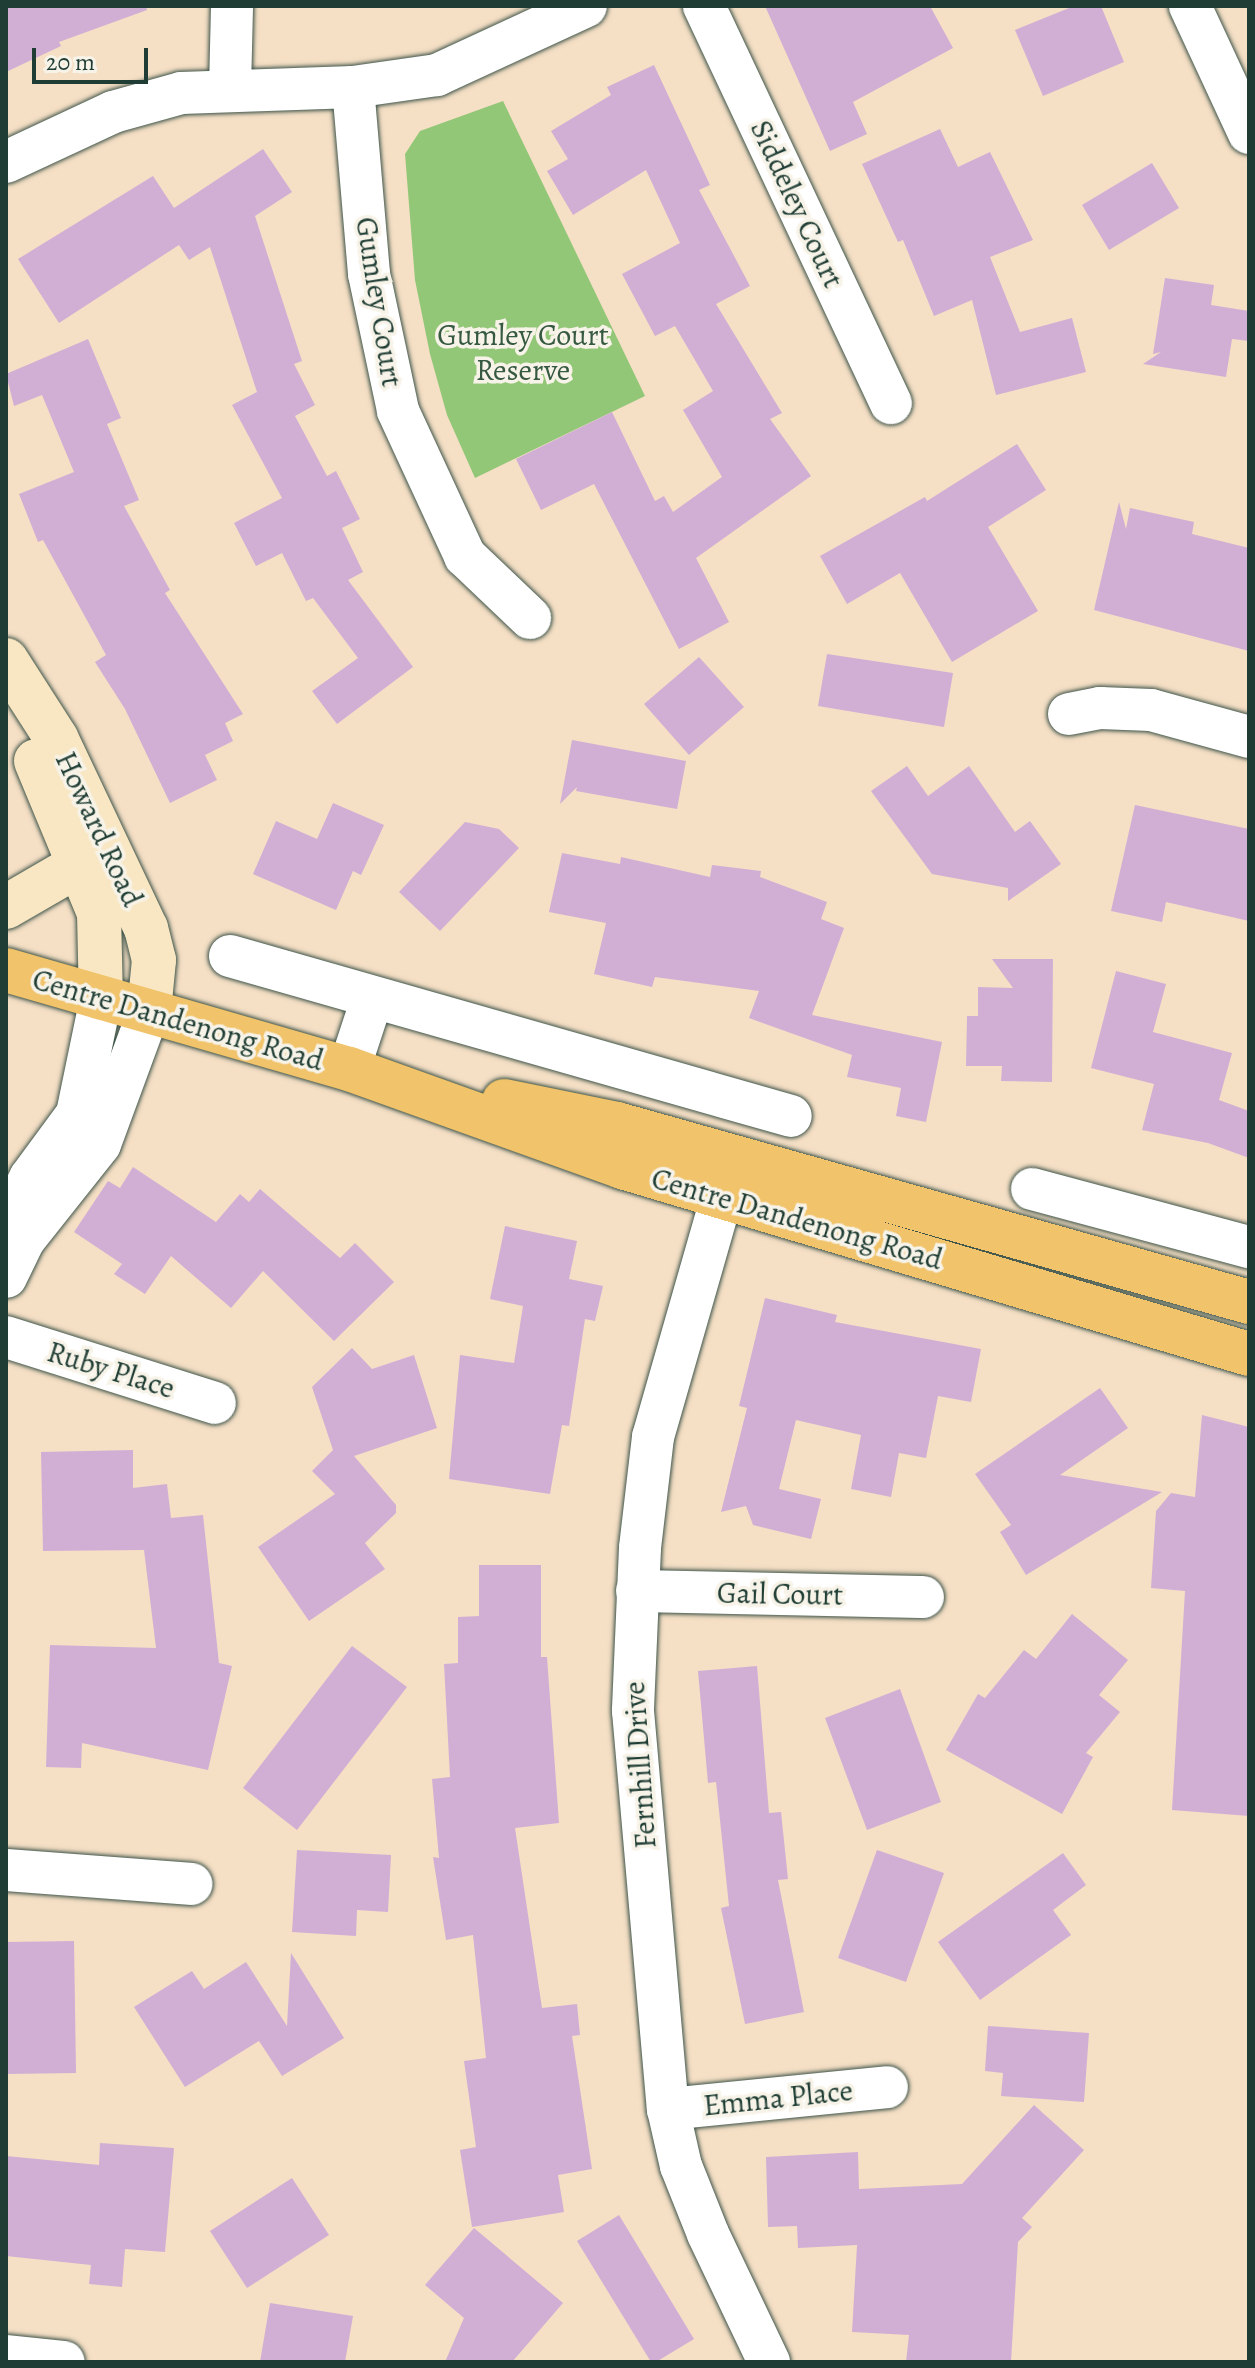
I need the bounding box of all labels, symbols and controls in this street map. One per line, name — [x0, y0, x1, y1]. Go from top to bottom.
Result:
scale bar — [36, 32, 152, 82]
text: 20 m — [46, 46, 95, 78]
street label: Siddeley Court — [743, 115, 851, 293]
street label: Gumley Court — [348, 215, 410, 389]
park label: Gumley Court Reserve — [437, 317, 609, 388]
street label: Howard Road — [47, 746, 151, 912]
street label: Centre Dandenong Road — [28, 961, 328, 1079]
street label: Centre Dandenong Road — [647, 1160, 947, 1278]
street label: Ruby Place — [43, 1334, 179, 1406]
street label: Gail Court — [717, 1575, 843, 1613]
street label: Fernhill Drive — [616, 1680, 664, 1850]
street label: Emma Place — [701, 2072, 855, 2124]

